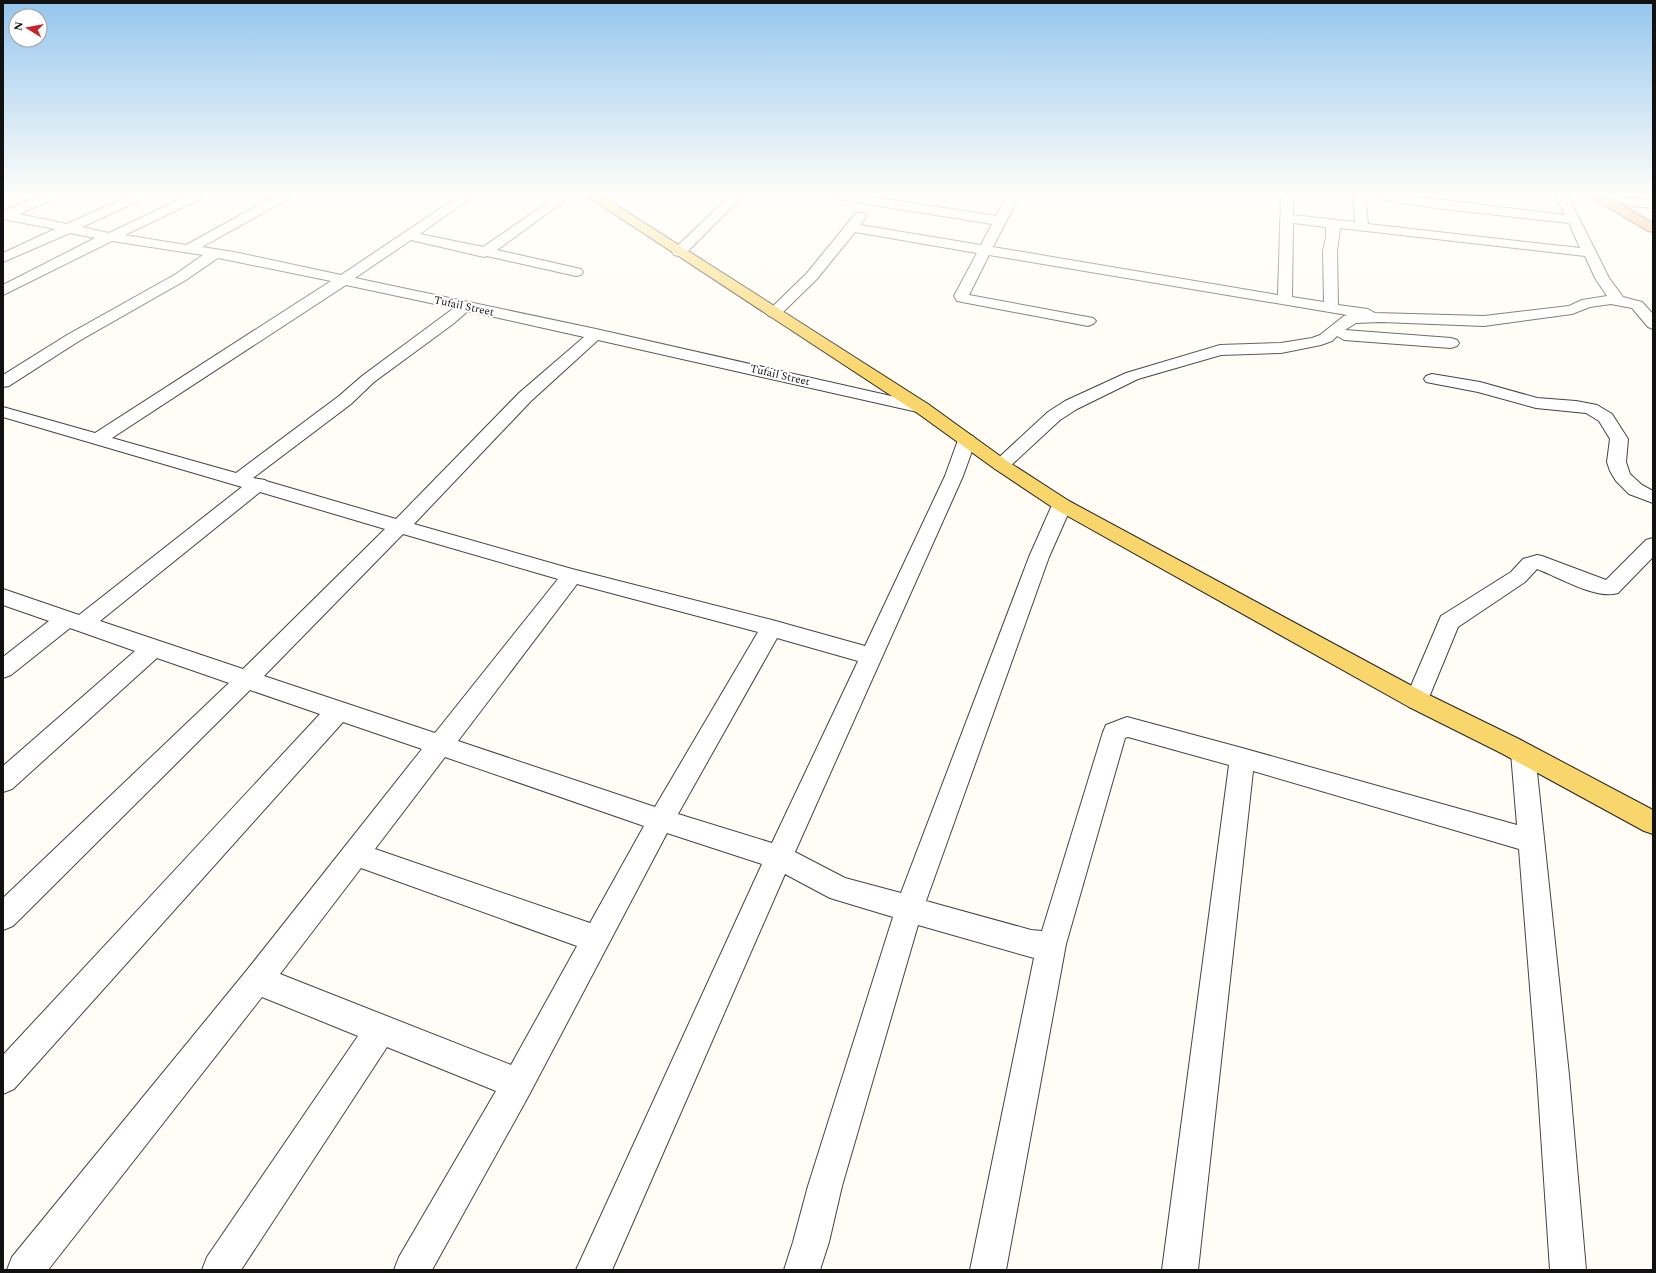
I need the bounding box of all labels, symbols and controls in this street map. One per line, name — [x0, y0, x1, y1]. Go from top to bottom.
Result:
north arrow — [8, 8, 48, 48]
text: N — [9, 20, 28, 32]
street label: Tufail Street — [432, 291, 496, 321]
street label: Tufail Street — [748, 360, 812, 390]

